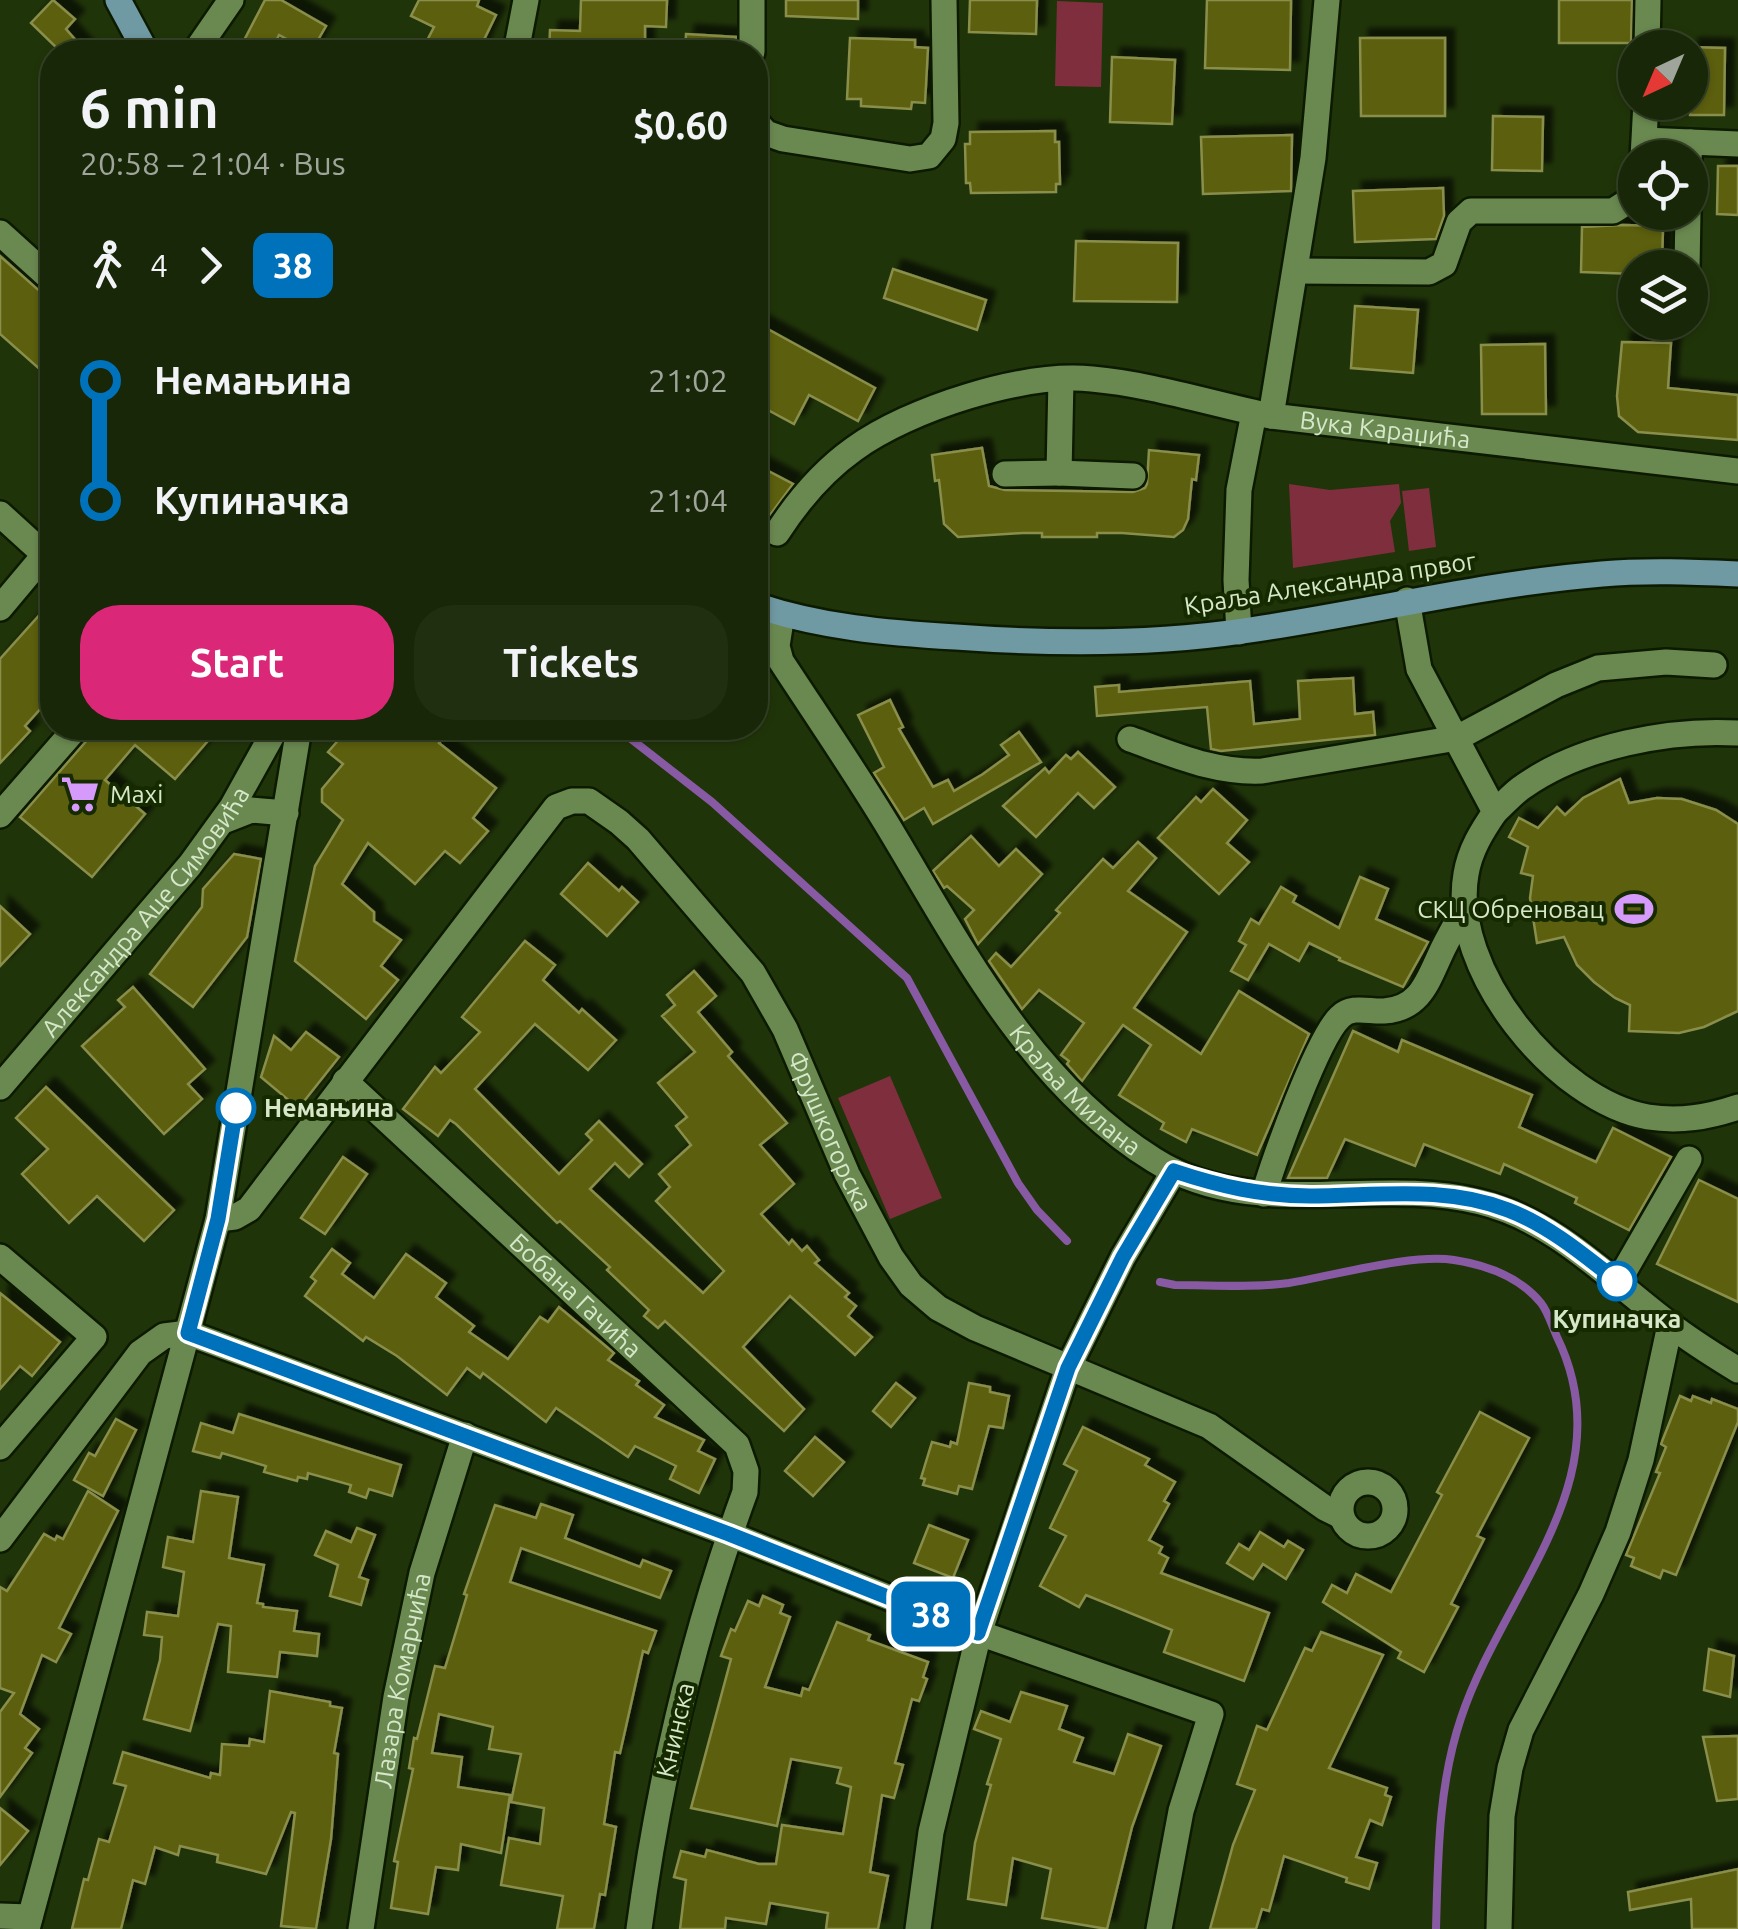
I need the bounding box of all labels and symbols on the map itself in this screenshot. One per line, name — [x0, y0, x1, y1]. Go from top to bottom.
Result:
north arrow — [1618, 30, 1708, 120]
street label: Вука Караџића — [1298, 406, 1472, 453]
street label: Краља Александра првог — [1182, 546, 1478, 620]
supermarket icon: Maxi — [59, 773, 101, 815]
place label: Maxi — [110, 780, 163, 808]
street label: Александра Аце Симовића — [36, 782, 255, 1042]
sports icon: СКЦ Обреновац — [1613, 888, 1655, 930]
place label: СКЦ Обреновац — [1417, 895, 1604, 923]
street label: Краља Милана — [1004, 1019, 1146, 1161]
street label: Фрушкогорска — [782, 1047, 878, 1216]
marker: Немањина — [217, 1089, 255, 1127]
place label: Немањина — [264, 1094, 394, 1122]
street label: Бобана Гачића — [504, 1228, 647, 1363]
marker: Купиначка — [1598, 1262, 1636, 1300]
place label: Купиначка — [1553, 1305, 1681, 1333]
street label: Лазара Комарчића — [368, 1570, 436, 1790]
line badge: 38 — [886, 1582, 976, 1646]
street label: Книнска — [650, 1680, 700, 1780]

